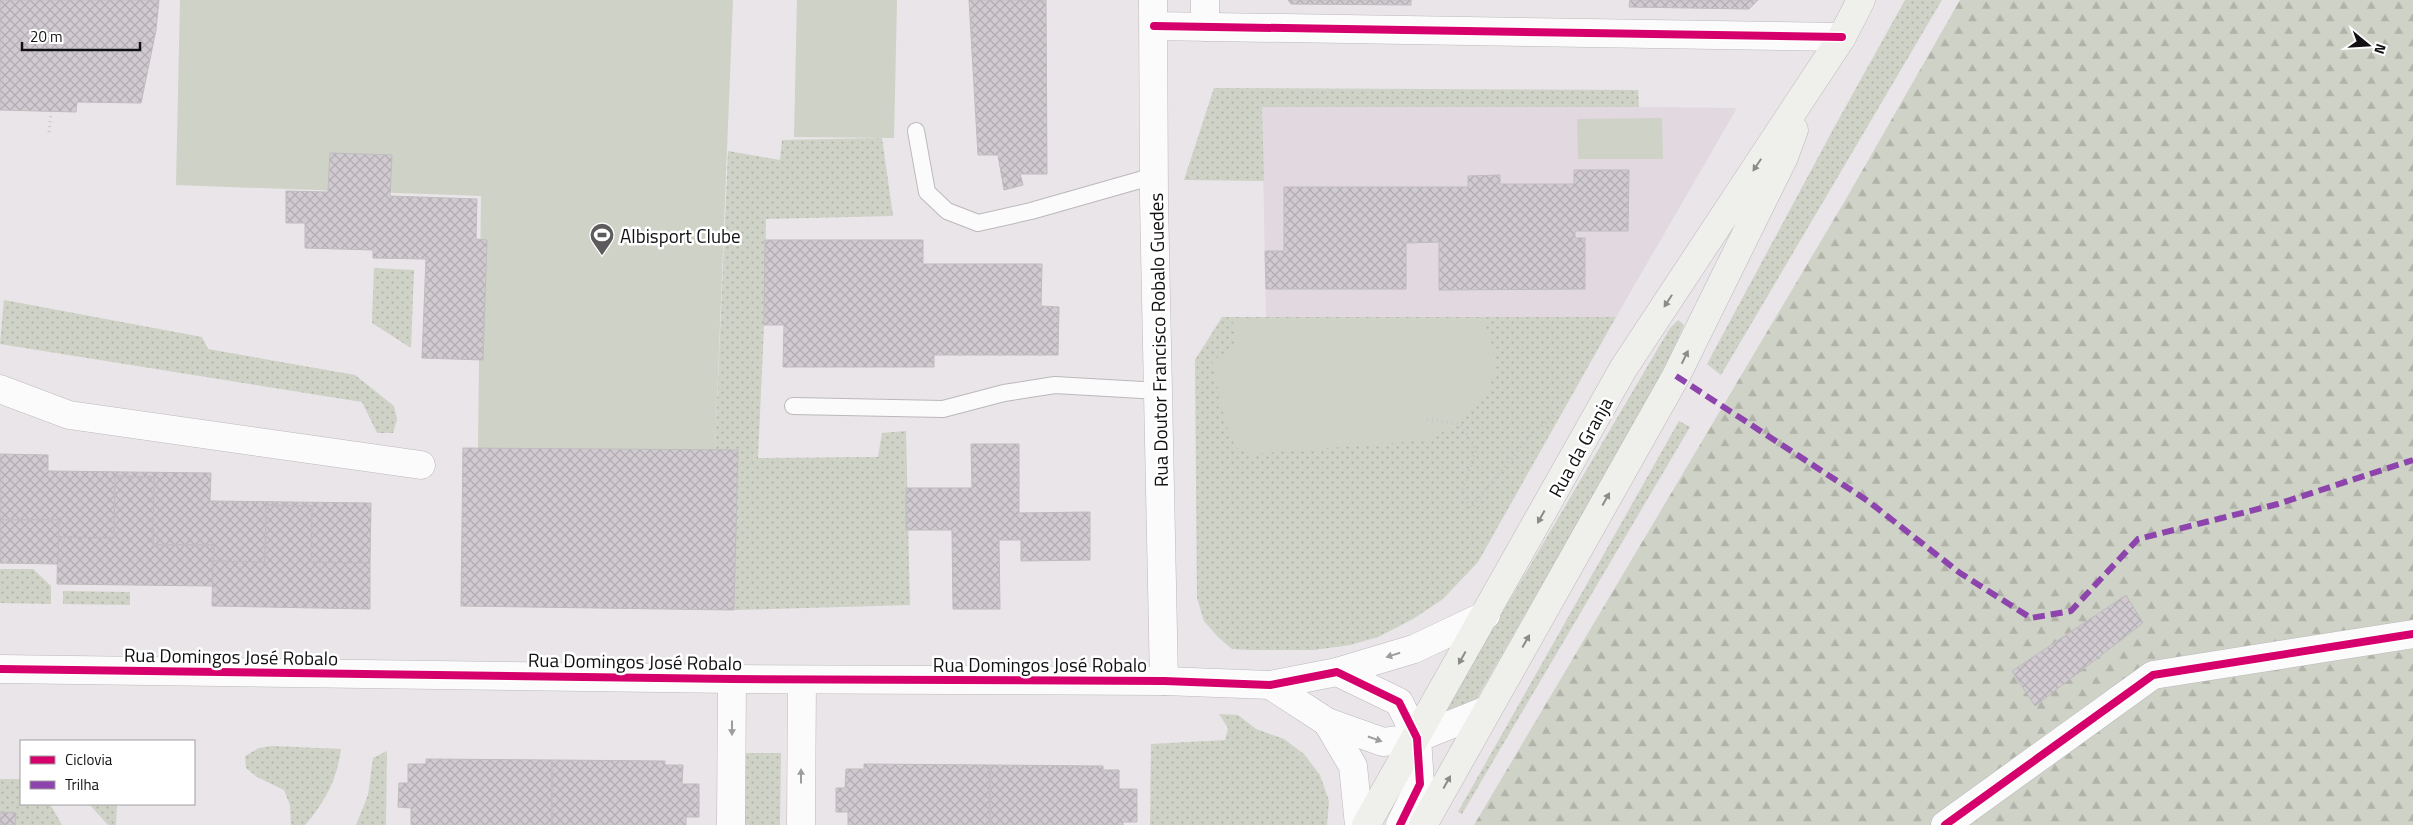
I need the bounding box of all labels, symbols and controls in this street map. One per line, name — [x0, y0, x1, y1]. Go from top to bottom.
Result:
scale bar — [22, 20, 140, 52]
north arrow — [2343, 20, 2393, 70]
text: 20 m — [30, 25, 63, 48]
text: N — [2369, 41, 2392, 57]
one-way arrow — [1752, 158, 1761, 172]
street label: Rua Doutor Francisco Robalo Guedes — [1141, 192, 1175, 487]
place label: Albisport Clube — [620, 221, 741, 250]
sports icon: Albisport Clube — [589, 222, 615, 256]
one-way arrow — [1663, 294, 1672, 308]
one-way arrow — [1681, 350, 1689, 364]
street label: Rua da Granja — [1540, 391, 1620, 503]
one-way arrow — [1602, 493, 1611, 506]
one-way arrow — [1537, 510, 1546, 523]
one-way arrow — [1522, 634, 1531, 648]
street label: Rua Domingos José Robalo — [124, 640, 338, 672]
street label: Rua Domingos José Robalo — [528, 645, 742, 677]
street label: Rua Domingos José Robalo — [933, 650, 1147, 679]
one-way arrow — [1386, 652, 1401, 660]
one-way arrow — [1457, 652, 1466, 665]
one-way arrow — [728, 720, 736, 736]
one-way arrow — [1368, 736, 1383, 743]
legend — [20, 740, 195, 805]
text: Ciclovia — [65, 748, 113, 771]
one-way arrow — [797, 768, 805, 784]
text: Trilha — [65, 773, 100, 796]
one-way arrow — [1442, 776, 1451, 789]

